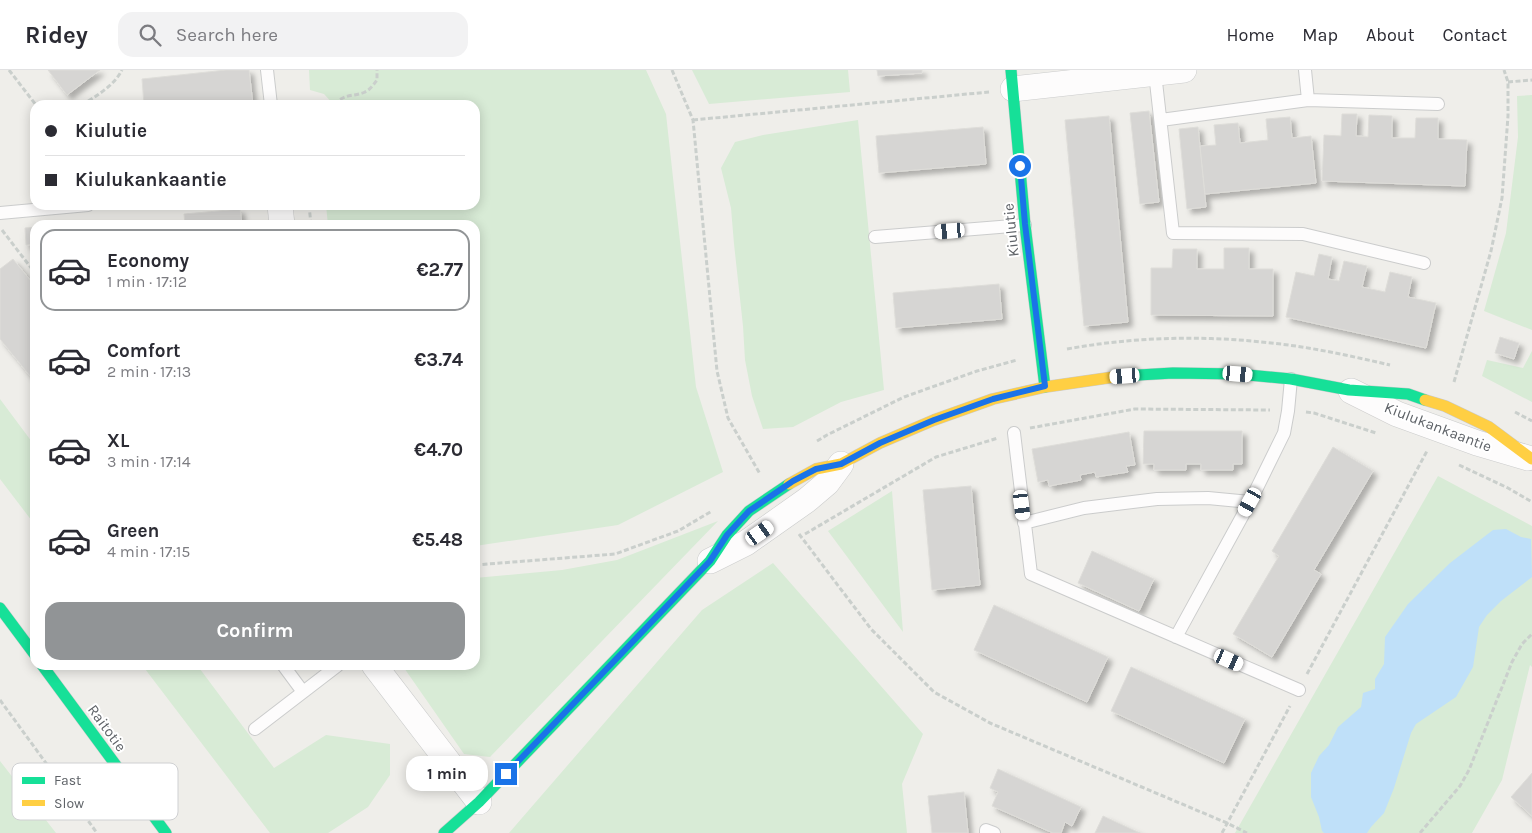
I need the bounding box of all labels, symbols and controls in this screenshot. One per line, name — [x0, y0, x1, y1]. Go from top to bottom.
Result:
search box — [118, 12, 468, 57]
text: Ridey — [25, 21, 88, 49]
icon: search — [136, 21, 164, 49]
text: Search here — [176, 24, 278, 46]
text: Home — [1226, 24, 1274, 46]
text: Map — [1302, 24, 1338, 46]
text: About — [1366, 24, 1415, 46]
text: Contact — [1443, 24, 1507, 46]
text: Kiulutie — [75, 120, 147, 142]
route start — [1009, 155, 1031, 177]
text: Kiulukankaantie — [75, 169, 227, 191]
street label: Kiulutie — [999, 202, 1023, 258]
car — [934, 222, 965, 240]
icon: car — [47, 248, 92, 293]
text: Economy — [107, 250, 189, 272]
text: €2.77 — [416, 259, 463, 281]
text: 1 min · 17:12 — [107, 272, 187, 291]
icon: car — [47, 338, 92, 383]
text: Comfort — [107, 340, 181, 362]
text: €3.74 — [414, 349, 463, 371]
text: 2 min · 17:13 — [107, 362, 191, 381]
car — [1222, 365, 1253, 383]
car — [1109, 367, 1140, 385]
street label: Kiulukankaantie — [1382, 398, 1494, 456]
icon: car — [47, 428, 92, 473]
text: XL — [107, 430, 129, 452]
text: €4.70 — [414, 439, 463, 461]
text: 3 min · 17:14 — [107, 452, 191, 471]
car — [1236, 485, 1263, 519]
car — [1012, 489, 1031, 521]
icon: car — [47, 518, 92, 563]
car — [743, 518, 776, 548]
text: Green — [107, 520, 159, 542]
text: €5.48 — [412, 529, 463, 551]
text: 4 min · 17:15 — [107, 542, 190, 561]
button: Confirm — [45, 602, 465, 660]
car — [1212, 647, 1245, 673]
street label: Raitotie — [84, 701, 130, 755]
callout: 1 min — [406, 756, 488, 792]
legend — [12, 763, 178, 820]
route end — [495, 763, 517, 785]
text: 1 min — [427, 764, 467, 783]
text: Fast — [54, 772, 81, 789]
text: Slow — [54, 795, 84, 812]

